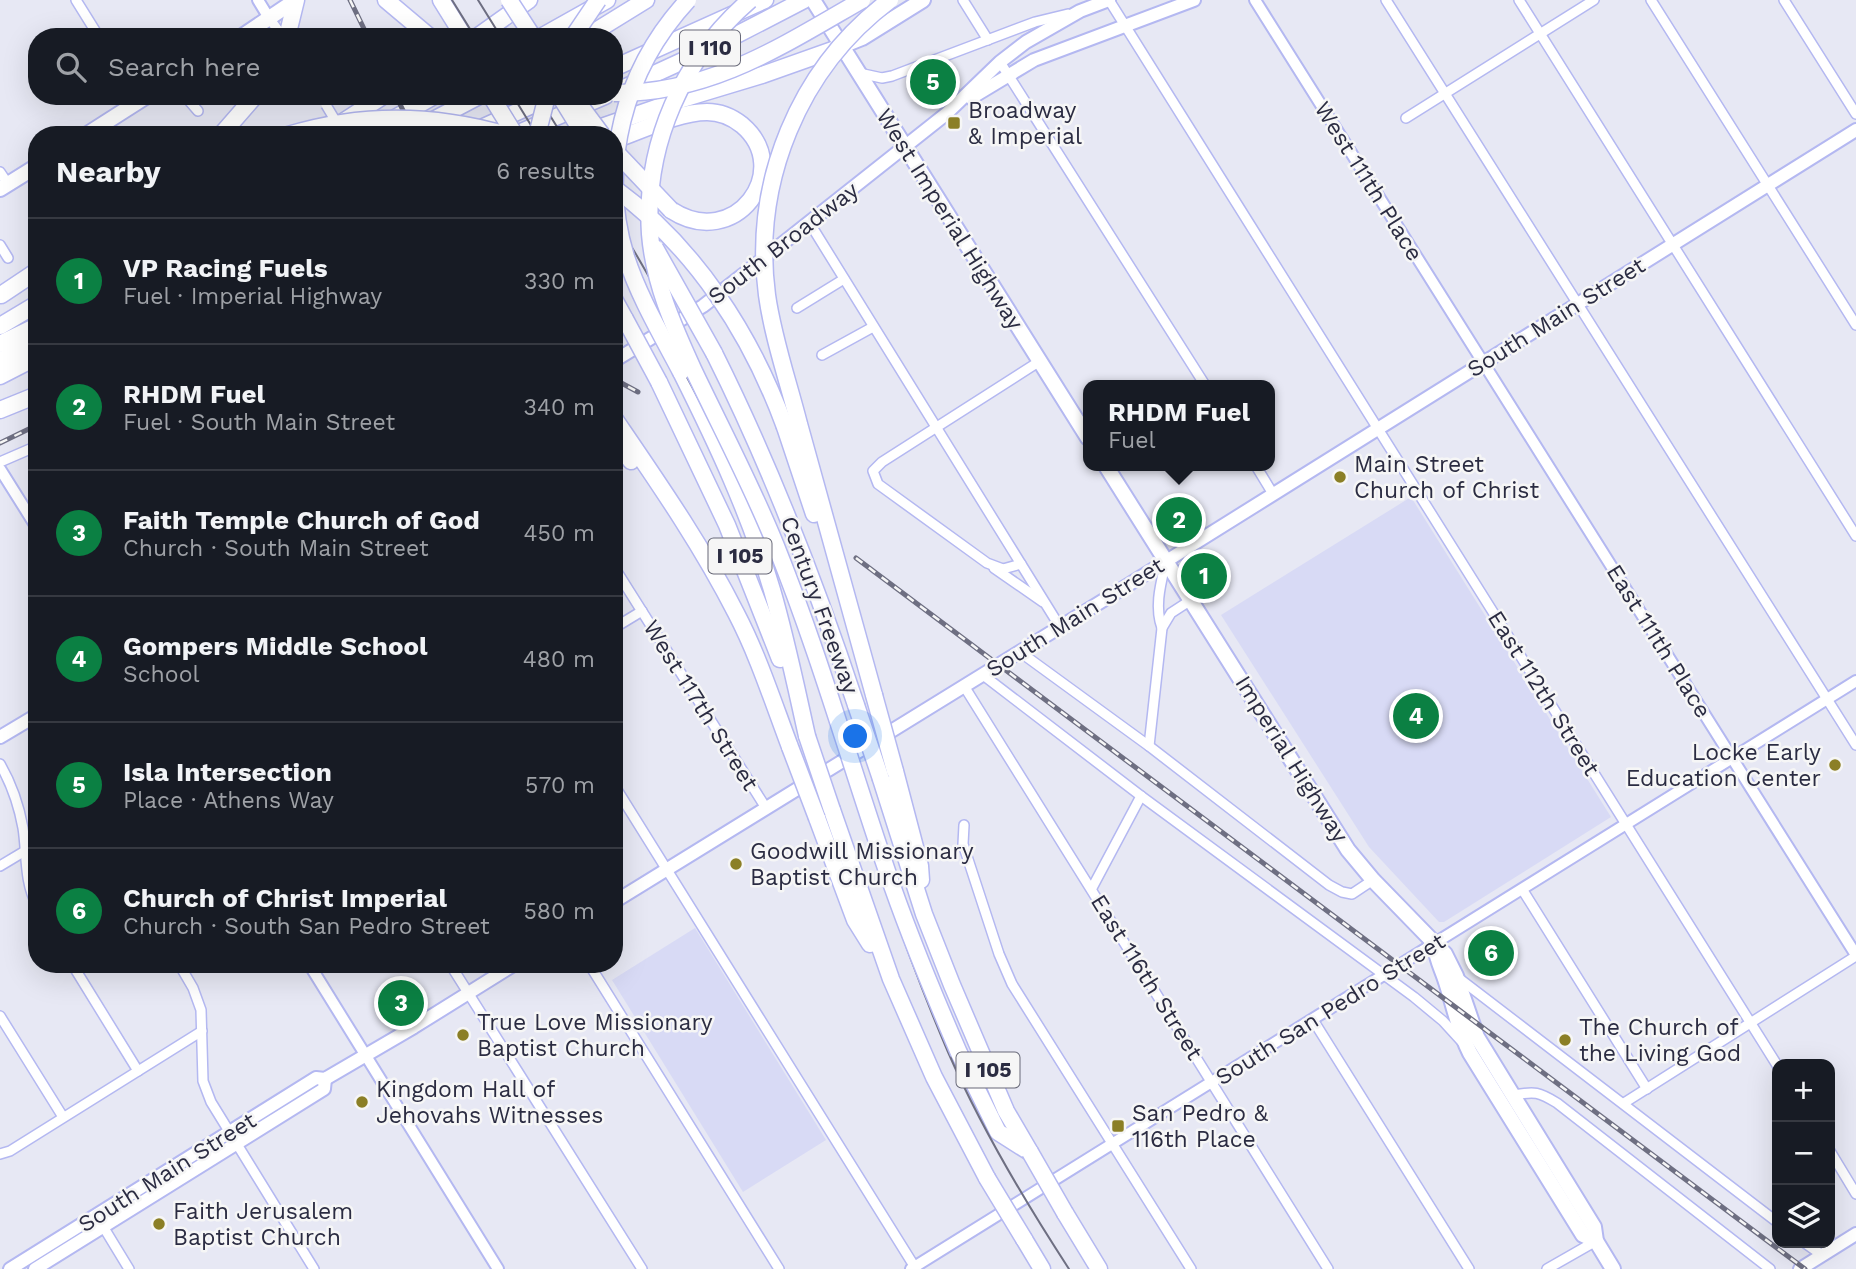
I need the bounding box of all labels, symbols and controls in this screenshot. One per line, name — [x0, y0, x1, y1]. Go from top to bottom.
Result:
search box — [28, 28, 623, 105]
road number: I 110 — [680, 30, 740, 66]
icon: search — [52, 48, 90, 86]
text: Search here — [108, 52, 260, 82]
pin: 5 — [910, 56, 956, 108]
place label: Broadway & Imperial — [968, 97, 1082, 150]
street label: West 111th Place — [1309, 97, 1428, 266]
street label: West Imperial Highway — [870, 104, 1029, 335]
marker: Broadway & Imperial — [946, 115, 962, 131]
text: Nearby — [56, 154, 161, 189]
text: 6 results — [496, 158, 595, 185]
street label: South Broadway — [703, 176, 864, 310]
street label: South Main Street — [1462, 252, 1650, 383]
text: VP Racing Fuels — [123, 253, 328, 283]
text: 1 — [74, 268, 84, 295]
text: 330 m — [524, 268, 595, 295]
text: Fuel · Imperial Highway — [123, 283, 382, 310]
text: RHDM Fuel — [123, 379, 265, 409]
popup — [1083, 380, 1275, 471]
text: 2 — [72, 394, 86, 421]
text: 340 m — [523, 394, 595, 421]
text: RHDM Fuel — [1108, 397, 1250, 427]
text: Fuel · South Main Street — [123, 409, 395, 436]
text: Fuel — [1108, 427, 1156, 454]
place label: Main Street Church of Christ — [1354, 451, 1539, 504]
marker: Main Street Church of Christ — [1332, 469, 1348, 485]
pin: 2 — [1156, 494, 1202, 546]
text: Faith Temple Church of God — [123, 505, 480, 535]
street label: Century Freeway — [775, 513, 864, 698]
text: 3 — [72, 520, 86, 547]
text: 450 m — [523, 520, 595, 547]
text: Church · South Main Street — [123, 535, 429, 562]
road number: I 105 — [708, 538, 772, 574]
pin: 1 — [1181, 550, 1227, 602]
street label: South Main Street — [981, 552, 1169, 683]
street label: East 111th Place — [1601, 560, 1717, 723]
street label: East 112th Street — [1482, 606, 1605, 781]
street label: West 117th Street — [637, 615, 764, 796]
text: Gompers Middle School — [123, 631, 428, 661]
text: 4 — [72, 646, 86, 673]
text: 480 m — [523, 646, 595, 673]
text: School — [123, 661, 200, 688]
street label: Imperial Highway — [1229, 671, 1354, 848]
pin: 4 — [1393, 690, 1439, 742]
your location — [838, 719, 872, 753]
place label: Locke Early Education Center — [1626, 739, 1821, 792]
text: Isla Intersection — [123, 757, 332, 787]
marker: Locke Early Education Center — [1827, 757, 1843, 773]
text: 5 — [72, 772, 86, 799]
text: 570 m — [525, 772, 595, 799]
text: Place · Athens Way — [123, 787, 334, 814]
place label: Goodwill Missionary Baptist Church — [750, 838, 974, 891]
marker: Goodwill Missionary Baptist Church — [728, 856, 744, 872]
text: Church of Christ Imperial — [123, 883, 447, 913]
street label: East 116th Street — [1085, 890, 1208, 1065]
text: 6 — [72, 898, 86, 925]
text: 580 m — [523, 898, 595, 925]
text: Church · South San Pedro Street — [123, 913, 490, 940]
street label: South San Pedro Street — [1211, 927, 1450, 1091]
pin: 6 — [1468, 927, 1514, 979]
pin: 3 — [378, 977, 424, 1029]
place label: True Love Missionary Baptist Church — [477, 1009, 713, 1062]
place label: The Church of the Living God — [1579, 1014, 1741, 1067]
marker: True Love Missionary Baptist Church — [455, 1027, 471, 1043]
marker: The Church of the Living God — [1557, 1032, 1573, 1048]
road number: I 105 — [956, 1052, 1020, 1088]
map controls — [1772, 1059, 1835, 1248]
button: + — [1772, 1059, 1835, 1122]
place label: Kingdom Hall of Jehovahs Witnesses — [376, 1076, 603, 1129]
marker: Kingdom Hall of Jehovahs Witnesses — [354, 1094, 370, 1110]
place label: San Pedro & 116th Place — [1132, 1100, 1269, 1153]
street label: South Main Street — [73, 1107, 261, 1238]
marker: San Pedro & 116th Place — [1110, 1118, 1126, 1134]
button: − — [1772, 1122, 1835, 1185]
button: layers — [1772, 1185, 1835, 1248]
place label: Faith Jerusalem Baptist Church — [173, 1198, 353, 1251]
marker: Faith Jerusalem Baptist Church — [151, 1216, 167, 1232]

